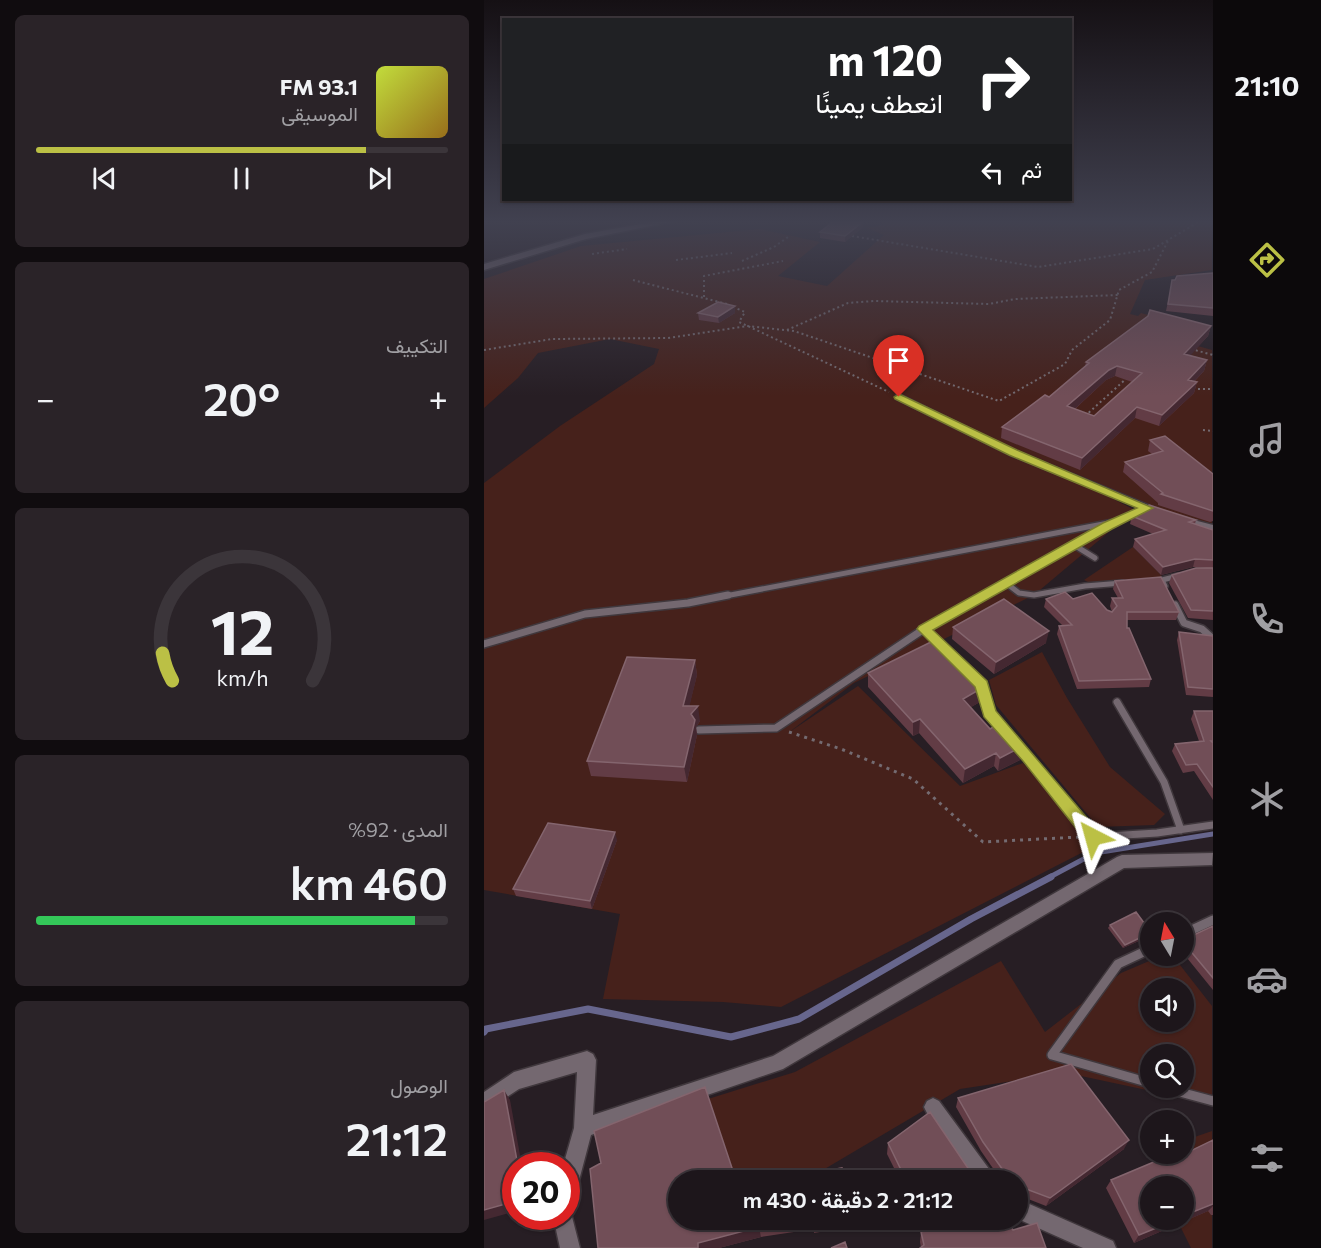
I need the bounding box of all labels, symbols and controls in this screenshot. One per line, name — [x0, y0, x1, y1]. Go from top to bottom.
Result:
text: 120 m — [828, 33, 943, 85]
icon: right — [964, 42, 1042, 120]
text: 21:10 — [1235, 69, 1299, 102]
text: 93.1 FM — [280, 73, 358, 100]
text: انعطف يمينًا — [815, 86, 943, 119]
text: الموسيقى — [281, 101, 358, 125]
icon: left — [976, 156, 1009, 189]
text: ثم — [1021, 156, 1042, 183]
icon: previous — [88, 162, 121, 195]
icon: pause — [225, 162, 258, 195]
icon: next — [363, 162, 396, 195]
icon: directions — [1246, 239, 1288, 281]
text: التكييف — [386, 333, 448, 357]
pin — [873, 335, 924, 397]
icon: arrive — [882, 344, 915, 377]
text: 20° — [203, 370, 280, 425]
text: − — [36, 377, 55, 418]
text: + — [429, 377, 448, 418]
icon: music — [1246, 419, 1288, 461]
text: 12 — [210, 592, 274, 668]
icon: phone — [1246, 598, 1288, 640]
text: km/h — [216, 664, 268, 690]
icon: climate — [1246, 778, 1288, 820]
position arrow — [1061, 805, 1125, 869]
text: المدى · 92% — [348, 817, 448, 841]
text: 460 km — [290, 854, 448, 909]
north arrow — [1140, 912, 1194, 966]
map controls — [1140, 912, 1194, 1230]
icon: car — [1246, 958, 1288, 1000]
button: sound — [1140, 978, 1194, 1032]
button: search — [1140, 1044, 1194, 1098]
text: الوصول — [390, 1073, 448, 1097]
text: 21:12 — [346, 1110, 448, 1165]
button: + — [1140, 1110, 1194, 1164]
icon: filters — [1246, 1137, 1288, 1179]
speed limit sign: 20 — [502, 1152, 580, 1230]
button: − — [1140, 1176, 1194, 1230]
text: 21:12 · 2 دقيقة · 430 m — [743, 1186, 953, 1213]

